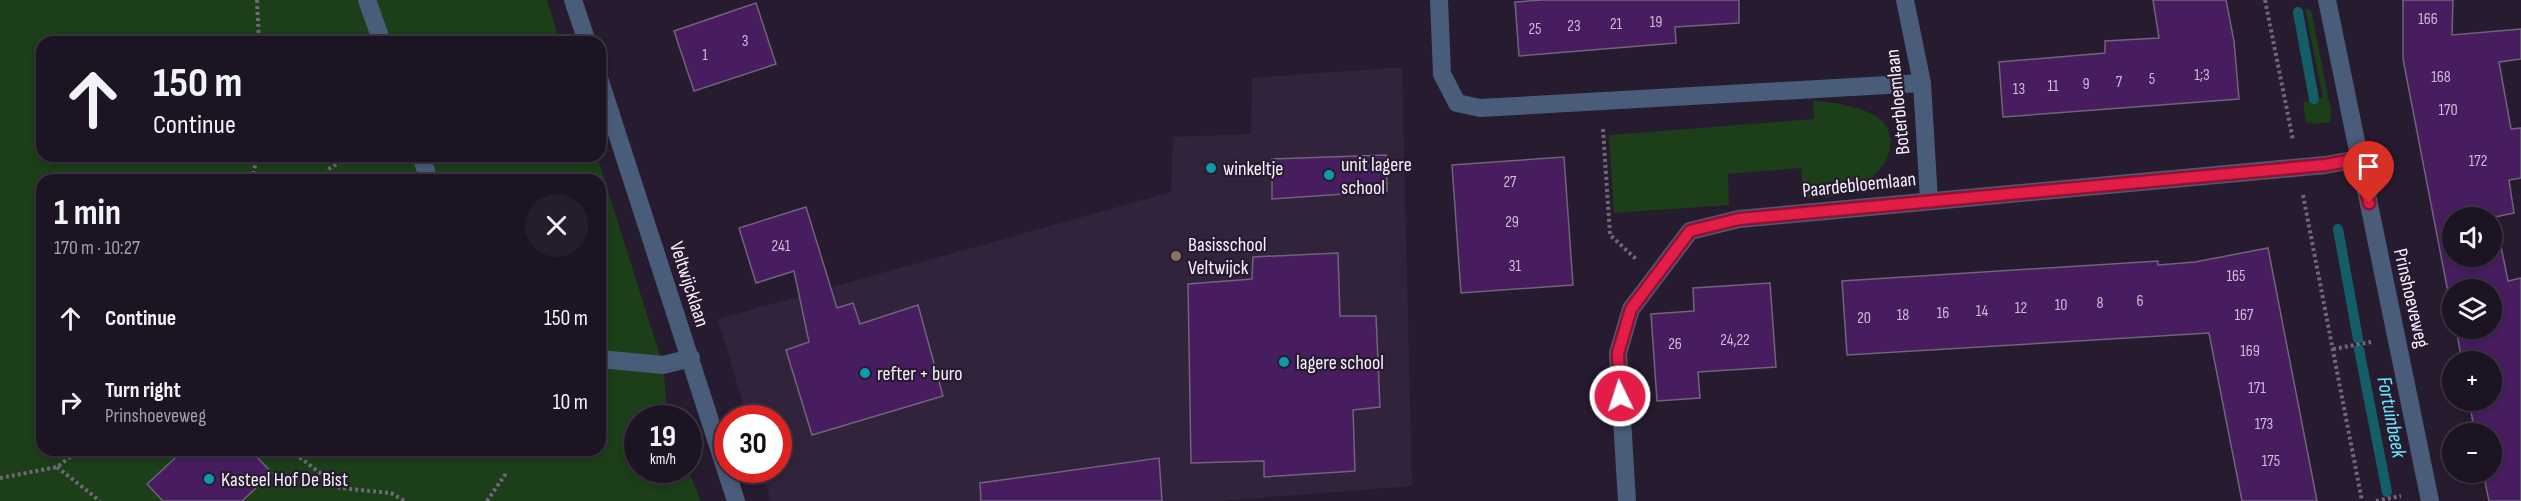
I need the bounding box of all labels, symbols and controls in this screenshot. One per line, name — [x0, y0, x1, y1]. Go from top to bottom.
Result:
house number: 166 — [2418, 10, 2438, 29]
house number: 19 — [1650, 13, 1662, 32]
house number: 21 — [1610, 15, 1623, 34]
house number: 23 — [1567, 17, 1581, 36]
house number: 25 — [1528, 20, 1542, 39]
house number: 3 — [742, 32, 748, 51]
house number: 1 — [702, 46, 708, 65]
street label: Boterbloemlaan — [1881, 48, 1915, 156]
text: 150 m — [153, 58, 242, 109]
icon: ahead — [54, 60, 132, 138]
house number: 1;3 — [2194, 66, 2210, 85]
house number: 168 — [2431, 68, 2451, 87]
house number: 5 — [2149, 70, 2155, 89]
house number: 7 — [2116, 73, 2123, 92]
house number: 9 — [2082, 75, 2090, 94]
house number: 11 — [2047, 77, 2059, 96]
house number: 13 — [2013, 80, 2025, 99]
house number: 170 — [2438, 101, 2458, 120]
text: Continue — [153, 109, 236, 141]
pin — [2343, 141, 2394, 203]
icon: arrive — [2352, 150, 2385, 183]
house number: 172 — [2469, 152, 2487, 171]
place label: unit lagere school — [1341, 153, 1412, 200]
place label: winkeltje — [1223, 157, 1283, 181]
marker: winkeltje — [1204, 161, 1218, 175]
street label: Paardebloemlaan — [1801, 167, 1917, 203]
marker: unit lagere school — [1322, 168, 1336, 182]
house number: 27 — [1503, 173, 1517, 192]
text: 1 min — [54, 192, 121, 235]
button: close — [525, 194, 588, 257]
map controls — [2442, 207, 2502, 483]
button: sound — [2442, 207, 2502, 267]
house number: 29 — [1505, 213, 1519, 232]
place label: Basisschool Veltwijck — [1188, 233, 1267, 280]
text: 170 m · 10:27 — [54, 236, 140, 260]
house number: 241 — [772, 237, 791, 256]
street label: Veltwijcklaan — [664, 239, 714, 330]
street label: Prinshoeveweg — [2388, 246, 2434, 350]
marker: Basisschool Veltwijck — [1169, 249, 1183, 263]
house number: 31 — [1509, 257, 1522, 276]
house number: 165 — [2226, 267, 2246, 286]
button: layers — [2442, 279, 2502, 339]
house number: 6 — [2136, 292, 2144, 311]
house number: 8 — [2096, 294, 2104, 313]
house number: 10 — [2055, 296, 2067, 315]
house number: 12 — [2015, 299, 2027, 318]
icon: ahead — [54, 302, 87, 335]
house number: 14 — [1976, 302, 1988, 321]
house number: 16 — [1937, 304, 1949, 323]
text: Continue — [105, 305, 176, 332]
text: 150 m — [544, 305, 588, 332]
house number: 18 — [1897, 306, 1909, 325]
house number: 167 — [2234, 306, 2254, 325]
house number: 20 — [1857, 309, 1871, 328]
house number: 24,22 — [1720, 331, 1750, 350]
house number: 26 — [1668, 335, 1682, 354]
house number: 169 — [2240, 342, 2260, 361]
place label: lagere school — [1296, 351, 1384, 375]
button: + — [2442, 351, 2502, 411]
marker: lagere school — [1277, 355, 1291, 369]
place label: refter + buro — [877, 362, 962, 386]
position arrow — [1588, 364, 1652, 428]
marker: refter + buro — [858, 366, 872, 380]
water label: Fortuinbeek — [2371, 374, 2412, 461]
text: Turn right — [105, 377, 181, 404]
house number: 171 — [2248, 379, 2266, 398]
icon: right — [54, 386, 87, 419]
text: 10 m — [553, 389, 588, 416]
text: Prinshoeveweg — [105, 404, 206, 428]
speed limit sign: 30 — [714, 405, 792, 483]
house number: 173 — [2255, 415, 2273, 434]
text: 19 — [650, 419, 676, 455]
button: − — [2442, 423, 2502, 483]
text: km/h — [650, 450, 676, 469]
house number: 175 — [2262, 452, 2280, 471]
place label: Kasteel Hof De Bist — [221, 468, 348, 492]
marker: Kasteel Hof De Bist — [202, 472, 216, 486]

